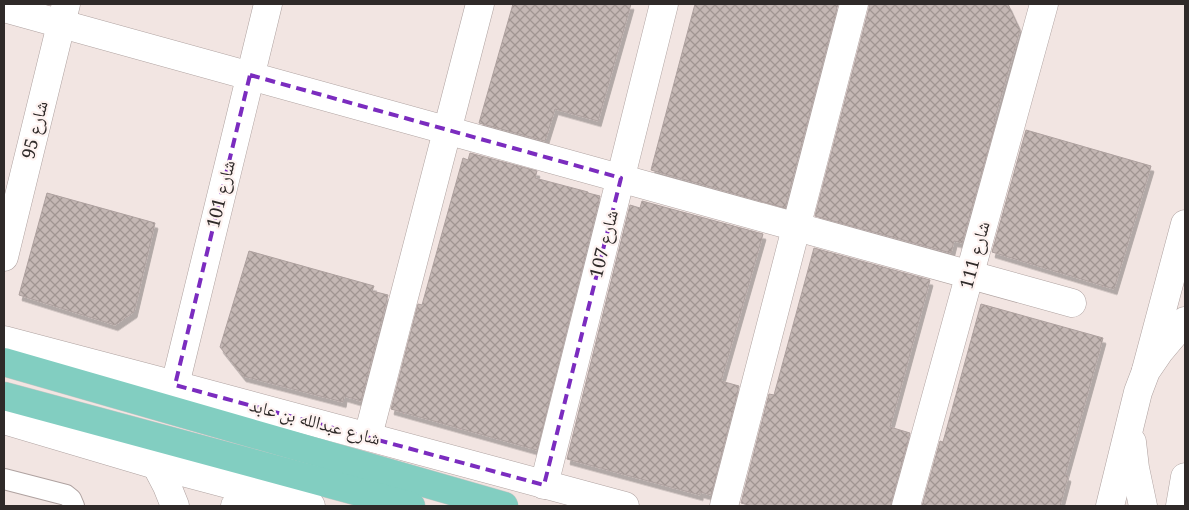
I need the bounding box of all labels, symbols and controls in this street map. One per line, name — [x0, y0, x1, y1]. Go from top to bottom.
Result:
street label: شارع 95 — [15, 98, 53, 161]
street label: شارع 101 — [200, 157, 240, 230]
street label: شارع 107 — [583, 207, 623, 280]
street label: شارع 111 — [954, 218, 995, 291]
street label: شارع عبدالله بن عابد — [247, 392, 383, 450]

